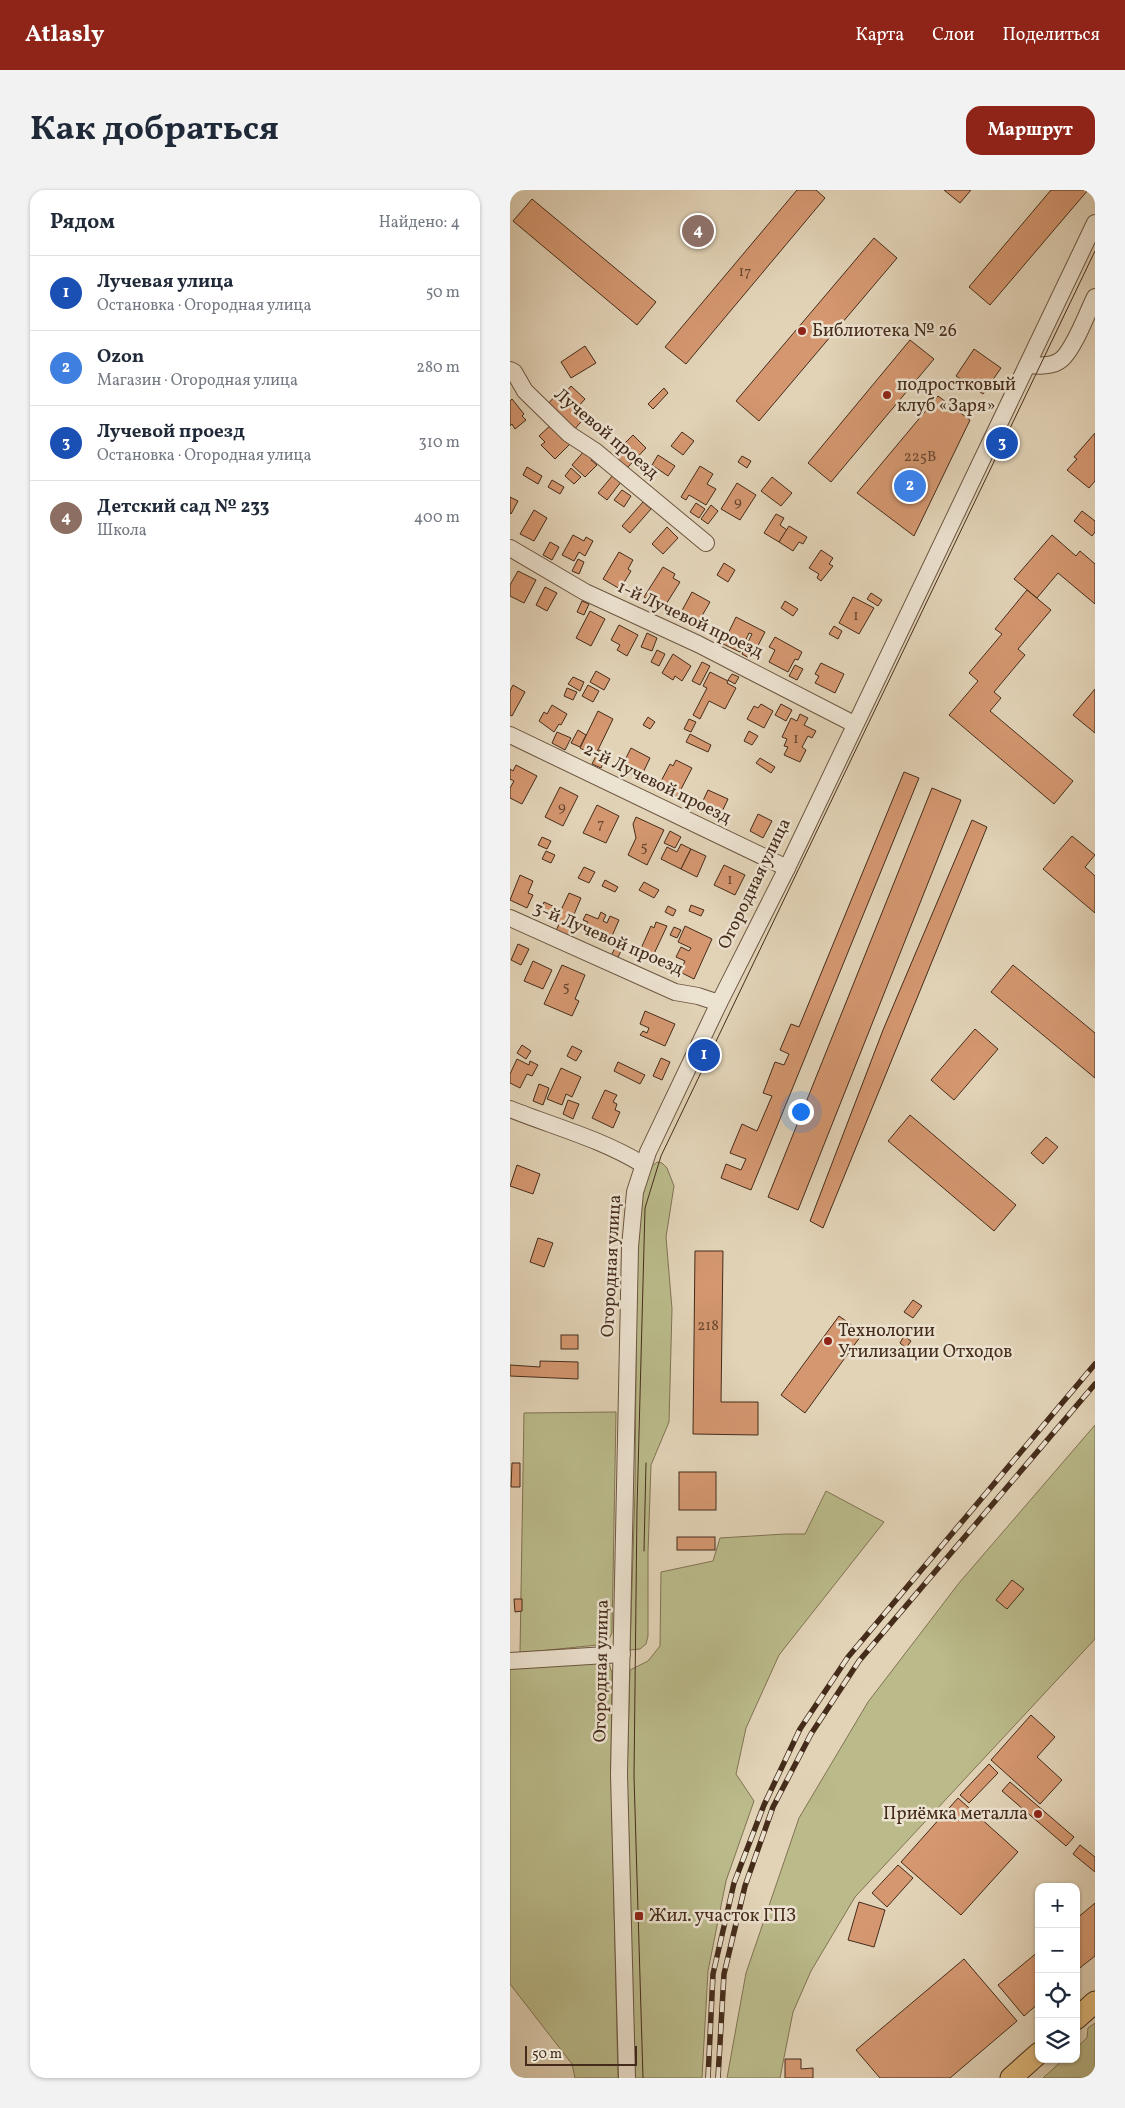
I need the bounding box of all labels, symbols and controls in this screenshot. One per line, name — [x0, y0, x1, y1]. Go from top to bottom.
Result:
text: Atlasly — [25, 18, 104, 52]
text: Карта — [856, 23, 904, 48]
text: Слои — [932, 23, 974, 48]
text: Поделиться — [1002, 23, 1100, 48]
text: Как добраться — [30, 106, 279, 154]
button: Маршрут — [966, 106, 1095, 155]
text: Рядом — [50, 208, 115, 237]
text: Найдено: 4 — [379, 212, 460, 234]
pin: 4 — [682, 212, 714, 250]
house number: 17 — [738, 262, 752, 283]
text: Лучевая улица — [97, 269, 234, 295]
text: 1 — [63, 282, 69, 304]
text: 50 m — [426, 282, 460, 304]
text: Остановка · Огородная улица — [97, 295, 311, 317]
place label: Библиотека № 26 — [812, 319, 957, 344]
marker: Библиотека № 26 — [796, 325, 808, 337]
text: Ozon — [97, 344, 144, 370]
text: 2 — [62, 357, 70, 379]
text: 280 m — [416, 357, 460, 379]
text: Магазин · Огородная улица — [97, 370, 298, 392]
place label: подростковый клуб «Заря» — [897, 373, 1016, 419]
street label: Лучевой проезд — [548, 383, 664, 485]
marker: подростковый клуб «Заря» — [881, 389, 893, 401]
text: Лучевой проезд — [97, 419, 245, 445]
pin: 3 — [986, 424, 1018, 462]
text: 3 — [62, 432, 70, 454]
text: 310 m — [419, 432, 460, 454]
text: Остановка · Огородная улица — [97, 445, 311, 467]
house number: 225В — [904, 447, 936, 468]
pin: 2 — [894, 467, 926, 505]
house number: 9 — [734, 492, 742, 513]
text: Детский сад № 233 — [97, 494, 270, 520]
text: 4 — [61, 507, 71, 529]
text: 400 m — [414, 507, 460, 529]
text: Школа — [97, 520, 147, 542]
street label: 1-й Лучевой проезд — [613, 575, 767, 665]
house number: 1 — [853, 606, 859, 627]
house number: 1 — [793, 729, 799, 750]
street label: 2-й Лучевой проезд — [579, 737, 735, 831]
house number: 9 — [558, 797, 566, 818]
house number: 7 — [597, 814, 605, 835]
street label: Огородная улица — [712, 814, 798, 954]
house number: 5 — [640, 837, 648, 858]
house number: 1 — [727, 870, 733, 891]
street label: 3-й Лучевой проезд — [529, 896, 687, 982]
house number: 5 — [562, 977, 570, 998]
pin: 1 — [688, 1036, 720, 1074]
your location — [788, 1099, 814, 1125]
street label: Огородная улица — [596, 1194, 628, 1338]
house number: 218 — [697, 1316, 719, 1337]
place label: Технологии Утилизации Отходов — [838, 1319, 1012, 1365]
marker: Технологии Утилизации Отходов — [822, 1335, 834, 1347]
street label: Огородная улица — [588, 1599, 616, 1743]
place label: Приёмка металла — [883, 1802, 1028, 1827]
marker: Приёмка металла — [1032, 1808, 1044, 1820]
map controls — [1035, 1883, 1080, 2063]
button: + — [1035, 1883, 1080, 1928]
place label: Жил. участок ГПЗ — [649, 1904, 796, 1929]
marker: Жил. участок ГПЗ — [633, 1910, 645, 1922]
button: − — [1035, 1928, 1080, 1973]
button: locate — [1035, 1973, 1080, 2018]
button: layers — [1035, 2018, 1080, 2063]
scale bar — [525, 2043, 638, 2066]
text: 50 m — [532, 2045, 562, 2064]

